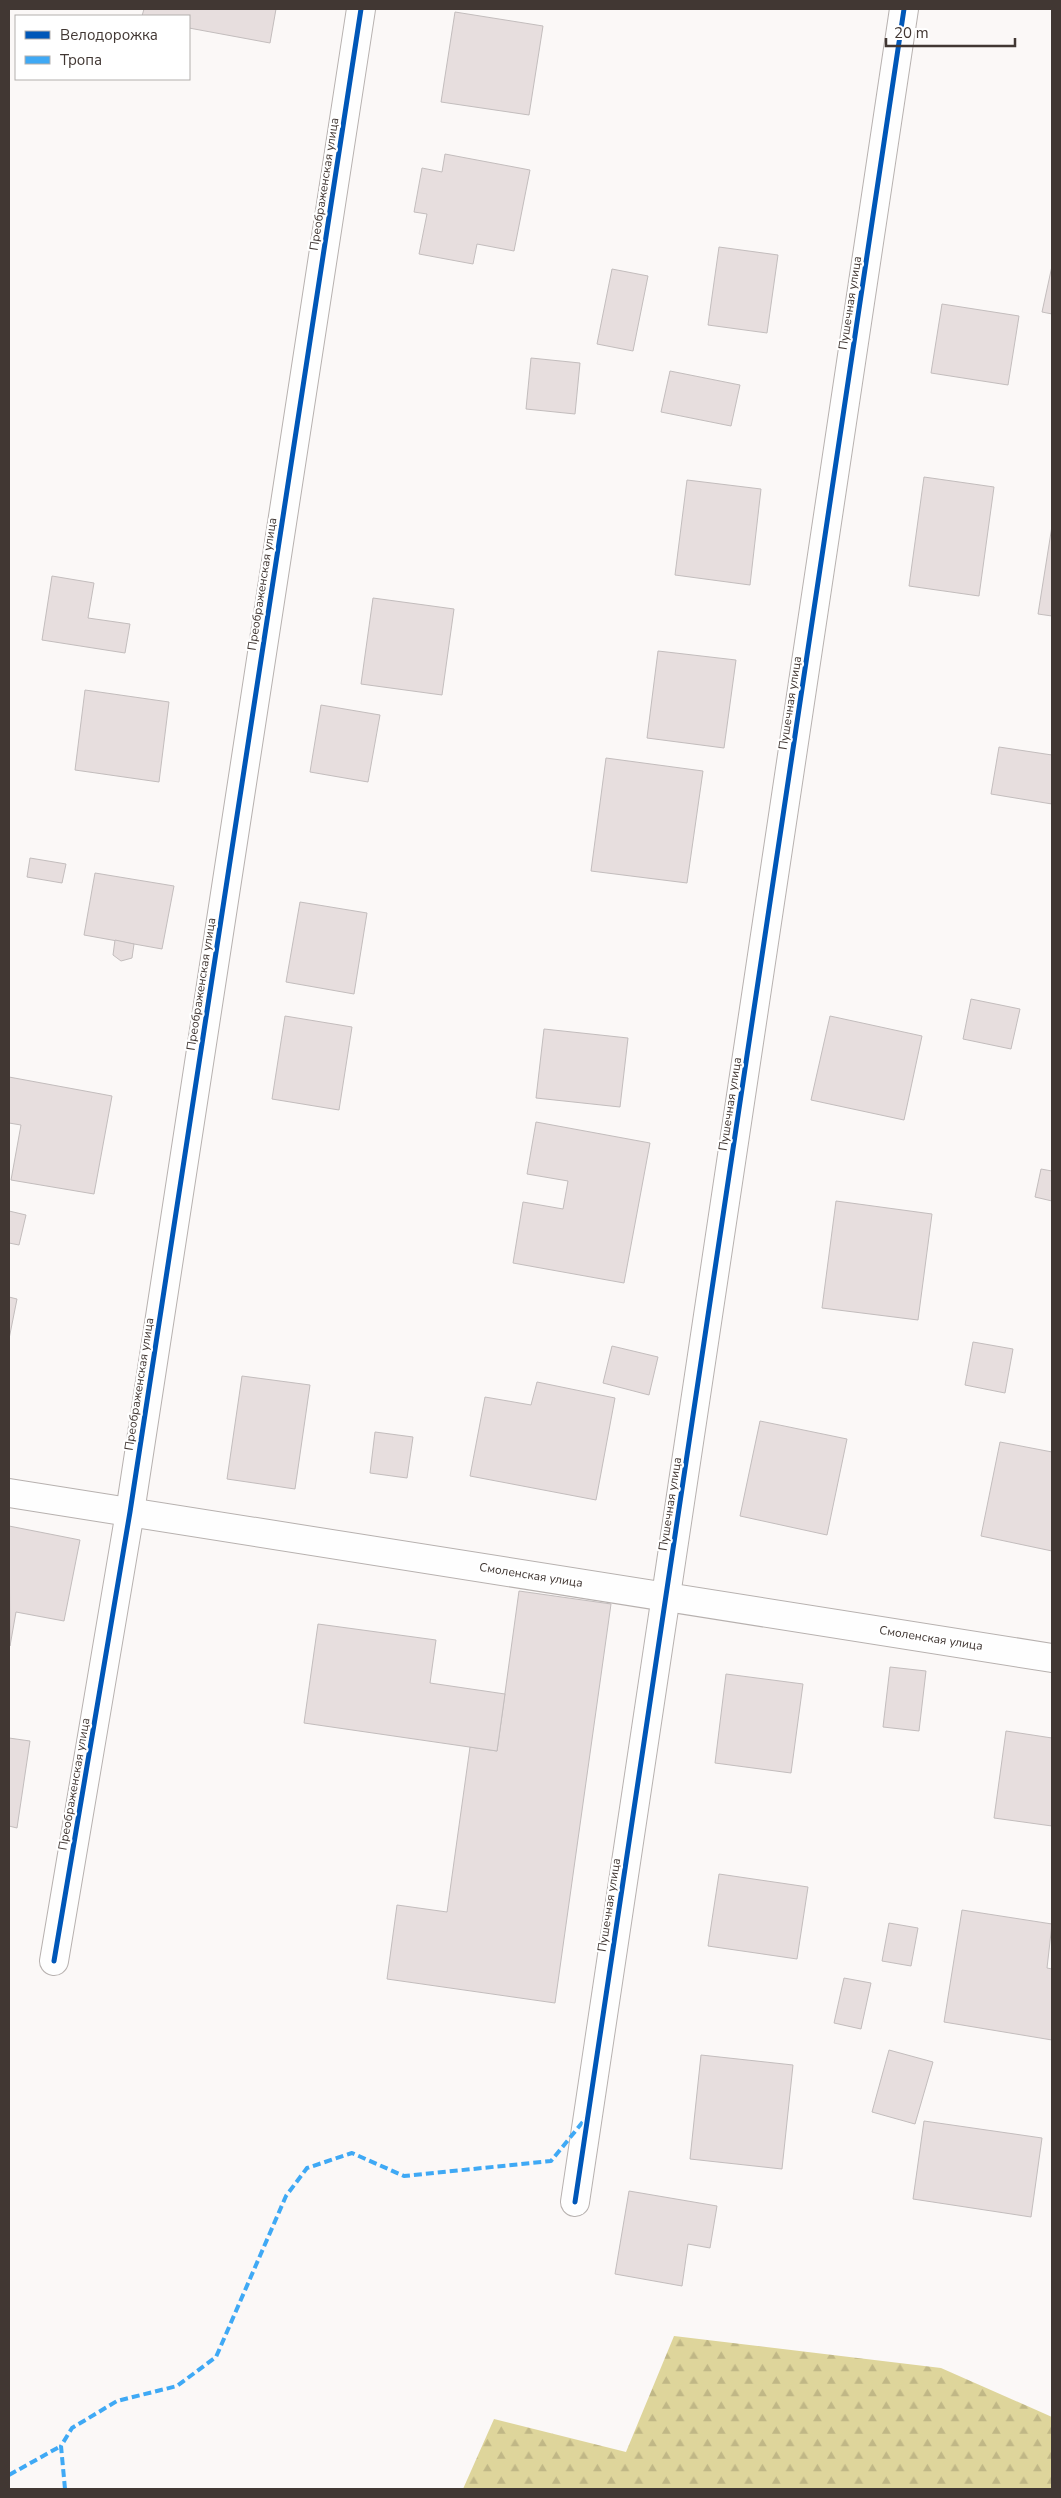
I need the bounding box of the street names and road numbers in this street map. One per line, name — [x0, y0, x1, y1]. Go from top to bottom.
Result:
street label: Преображенская улица — [306, 116, 342, 252]
street label: Пушечная улица — [835, 255, 865, 351]
street label: Преображенская улица — [244, 516, 280, 652]
street label: Пушечная улица — [775, 655, 805, 751]
street label: Преображенская улица — [183, 916, 219, 1052]
street label: Пушечная улица — [715, 1056, 745, 1152]
street label: Преображенская улица — [121, 1316, 157, 1452]
street label: Пушечная улица — [655, 1456, 685, 1552]
street label: Смоленская улица — [478, 1559, 584, 1591]
street label: Смоленская улица — [878, 1622, 984, 1654]
street label: Преображенская улица — [54, 1716, 94, 1852]
street label: Пушечная улица — [594, 1857, 624, 1953]

